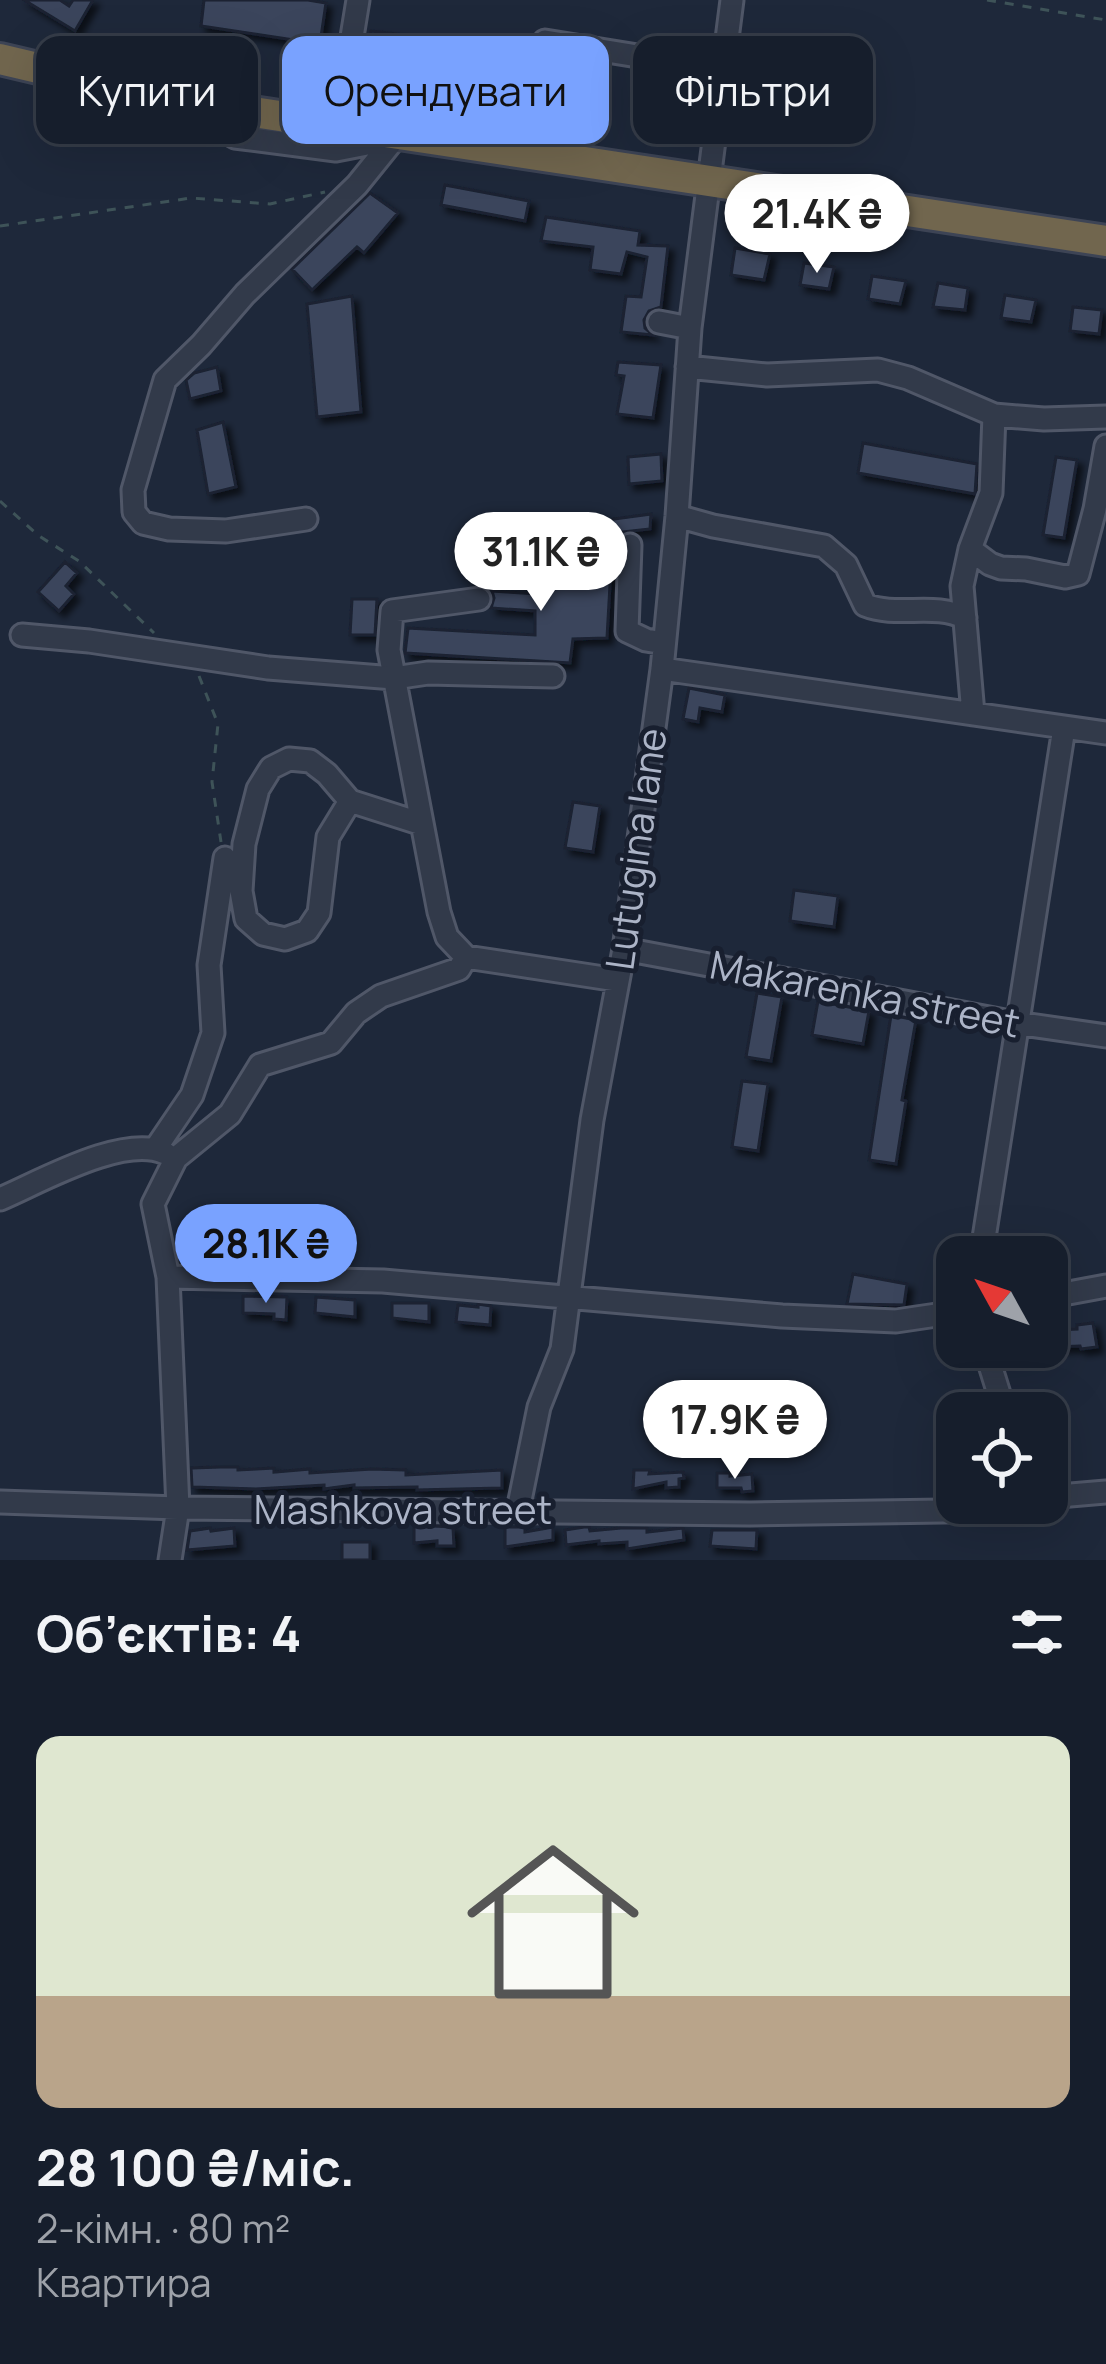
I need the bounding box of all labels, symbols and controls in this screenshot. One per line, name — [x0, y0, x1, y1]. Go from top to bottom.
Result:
chip: Купити — [36, 36, 258, 144]
chip: Орендувати — [282, 36, 609, 144]
chip: Фільтри — [633, 36, 873, 144]
pin: 21.4K ₴ — [706, 174, 928, 276]
text: 21.4K ₴ — [751, 186, 883, 240]
pin: 31.1K ₴ — [430, 512, 652, 614]
text: 31.1K ₴ — [481, 524, 601, 578]
street label: Lutugina lane — [591, 725, 679, 973]
street label: Makarenka street — [706, 937, 1025, 1050]
pin: 28.1K ₴ — [155, 1204, 377, 1306]
text: 28.1K ₴ — [202, 1216, 330, 1270]
north arrow — [936, 1236, 1068, 1368]
map controls — [936, 1236, 1068, 1524]
pin: 17.9K ₴ — [624, 1380, 846, 1482]
text: 17.9K ₴ — [670, 1392, 800, 1446]
button: locate — [936, 1392, 1068, 1524]
street label: Mashkova street — [254, 1482, 552, 1536]
text: Об’єктів: 4 — [36, 1598, 302, 1667]
icon: filters — [1004, 1599, 1070, 1665]
icon: home — [445, 1814, 661, 2030]
text: 28 100 ₴/міс. — [36, 2132, 355, 2201]
text: 2-кімн. · 80 m² — [36, 2201, 290, 2255]
text: Квартира — [36, 2255, 211, 2309]

